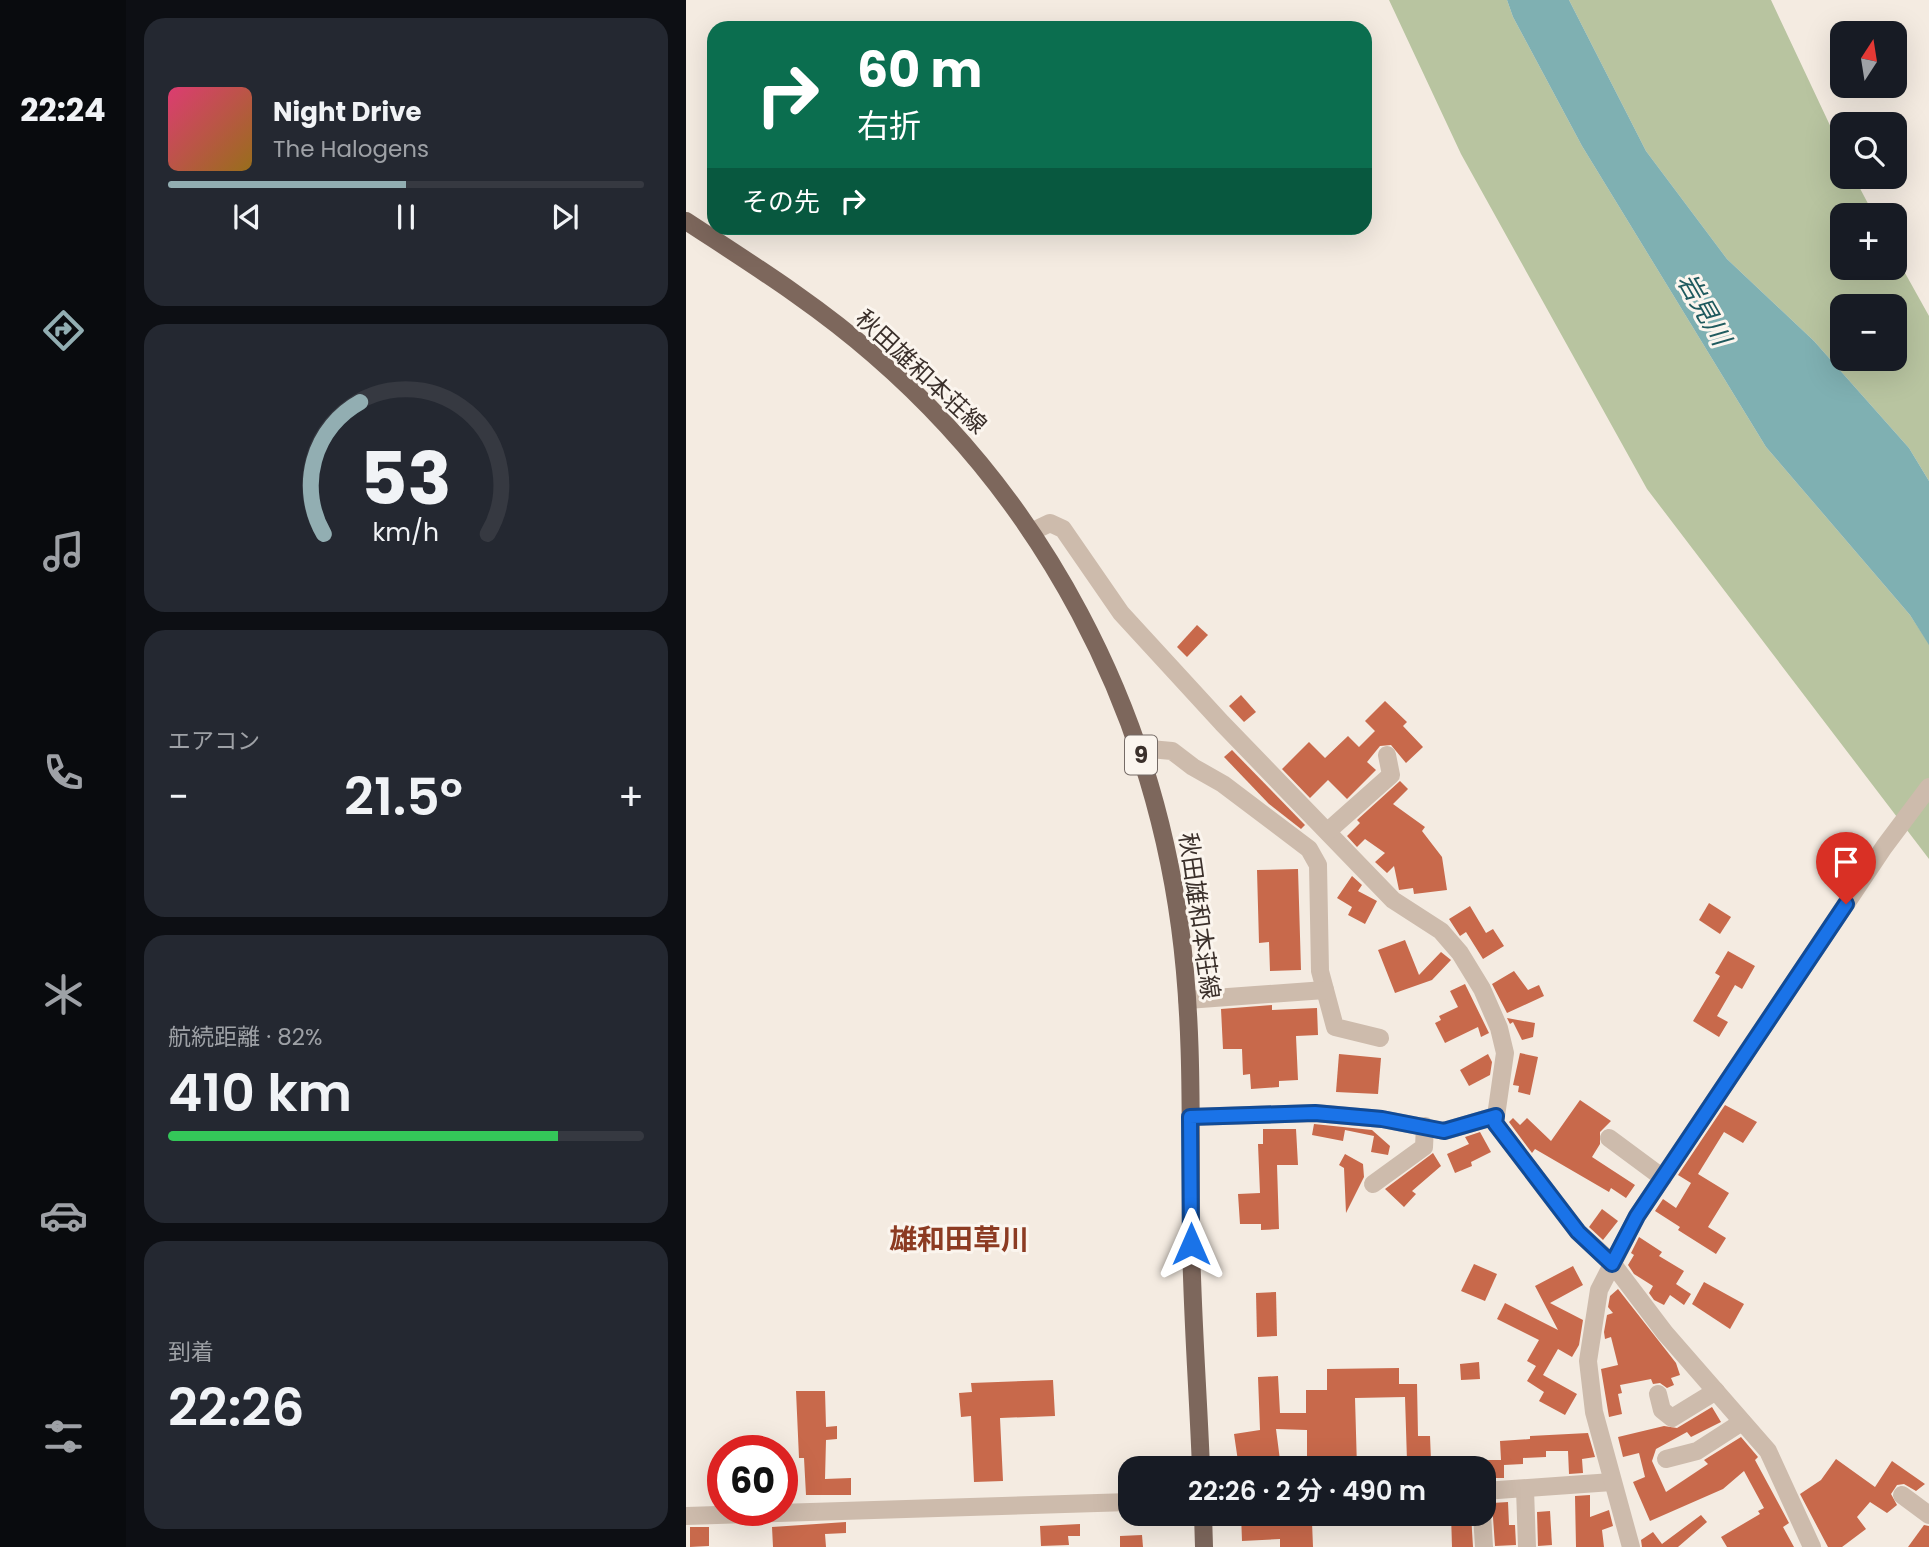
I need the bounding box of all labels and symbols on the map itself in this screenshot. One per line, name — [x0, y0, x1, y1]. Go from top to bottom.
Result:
north arrow — [1830, 21, 1908, 98]
water label: 岩見川 — [1669, 266, 1741, 354]
street label: 秋田雄和本荘線 — [849, 302, 994, 441]
road number: 9 — [1125, 736, 1157, 775]
street label: 秋田雄和本荘線 — [1171, 830, 1228, 1001]
pin — [1816, 832, 1876, 904]
position arrow — [1154, 1207, 1228, 1281]
district label: 雄和田草川 — [889, 1220, 1029, 1259]
speed limit sign: 60 — [707, 1435, 798, 1526]

